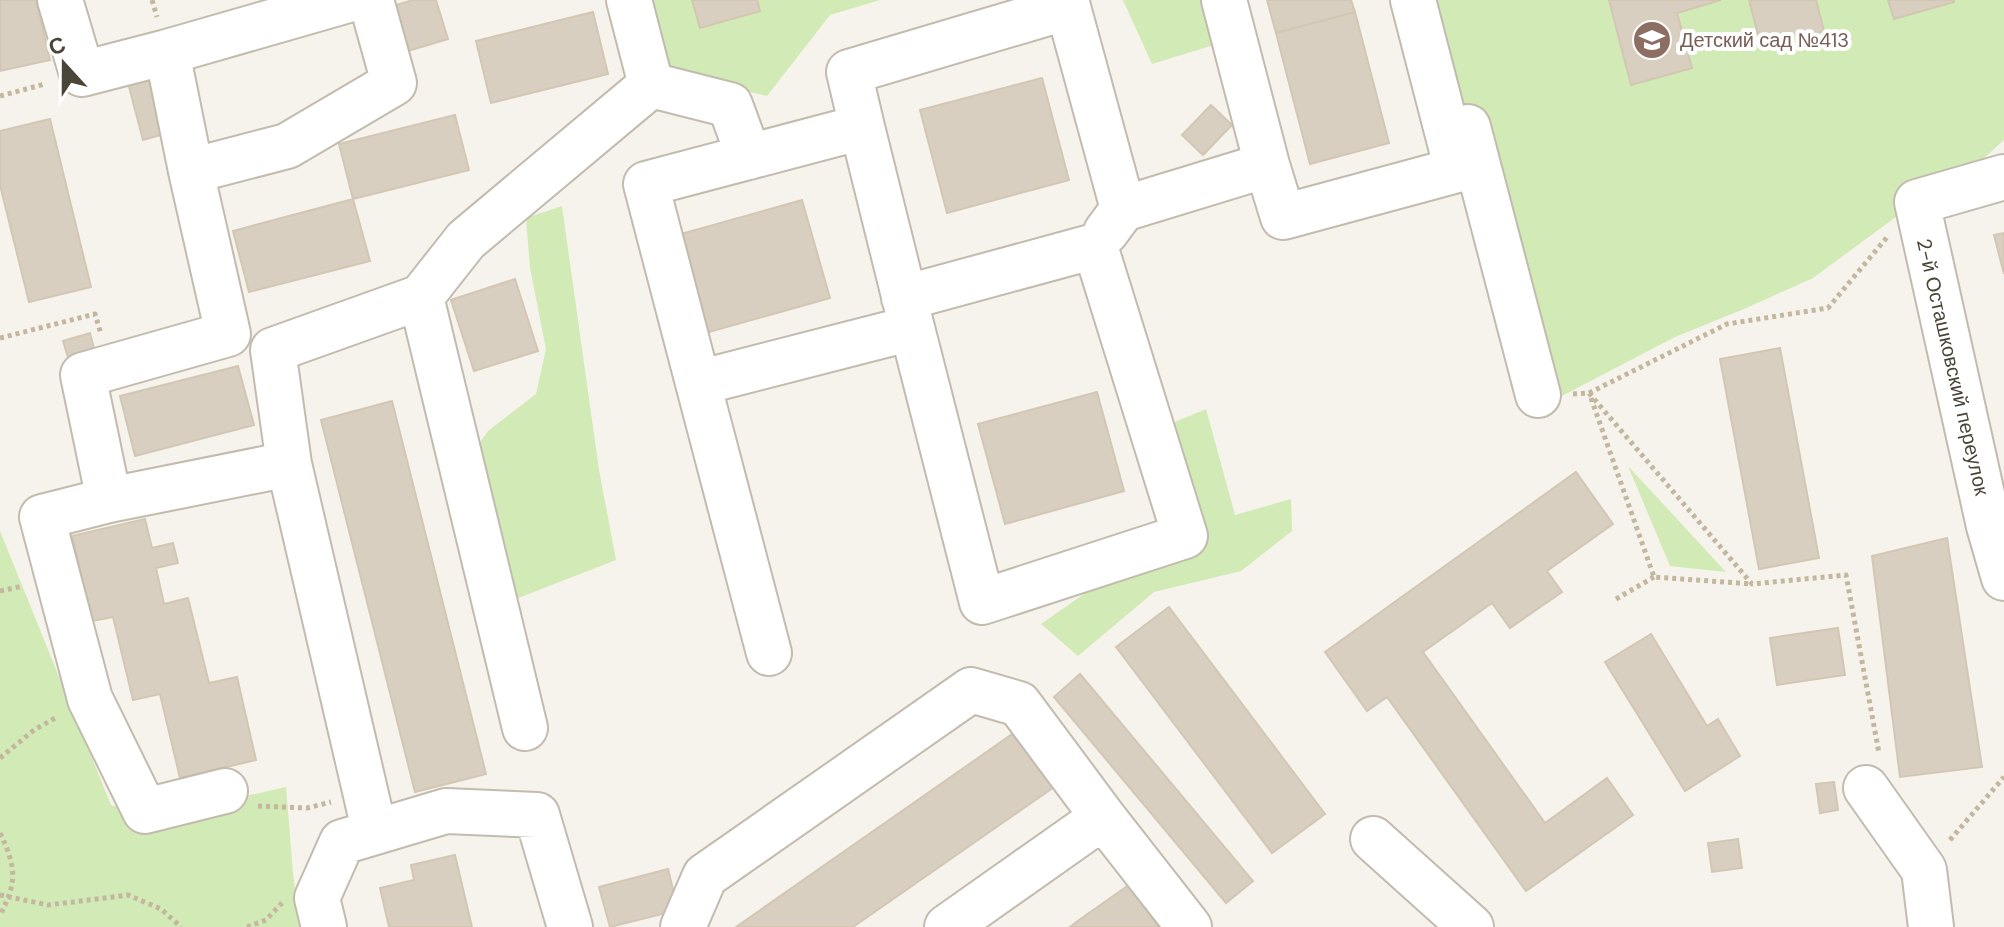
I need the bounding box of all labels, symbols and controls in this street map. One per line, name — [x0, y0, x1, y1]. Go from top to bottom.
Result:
school or university icon: Детский сад №413 — [1631, 19, 1673, 61]
north arrow — [24, 24, 104, 104]
place label: Детский сад №413 — [1680, 27, 1849, 53]
text: С — [44, 29, 70, 62]
street label: 2-й Осташковский переулок — [1911, 236, 1995, 498]

